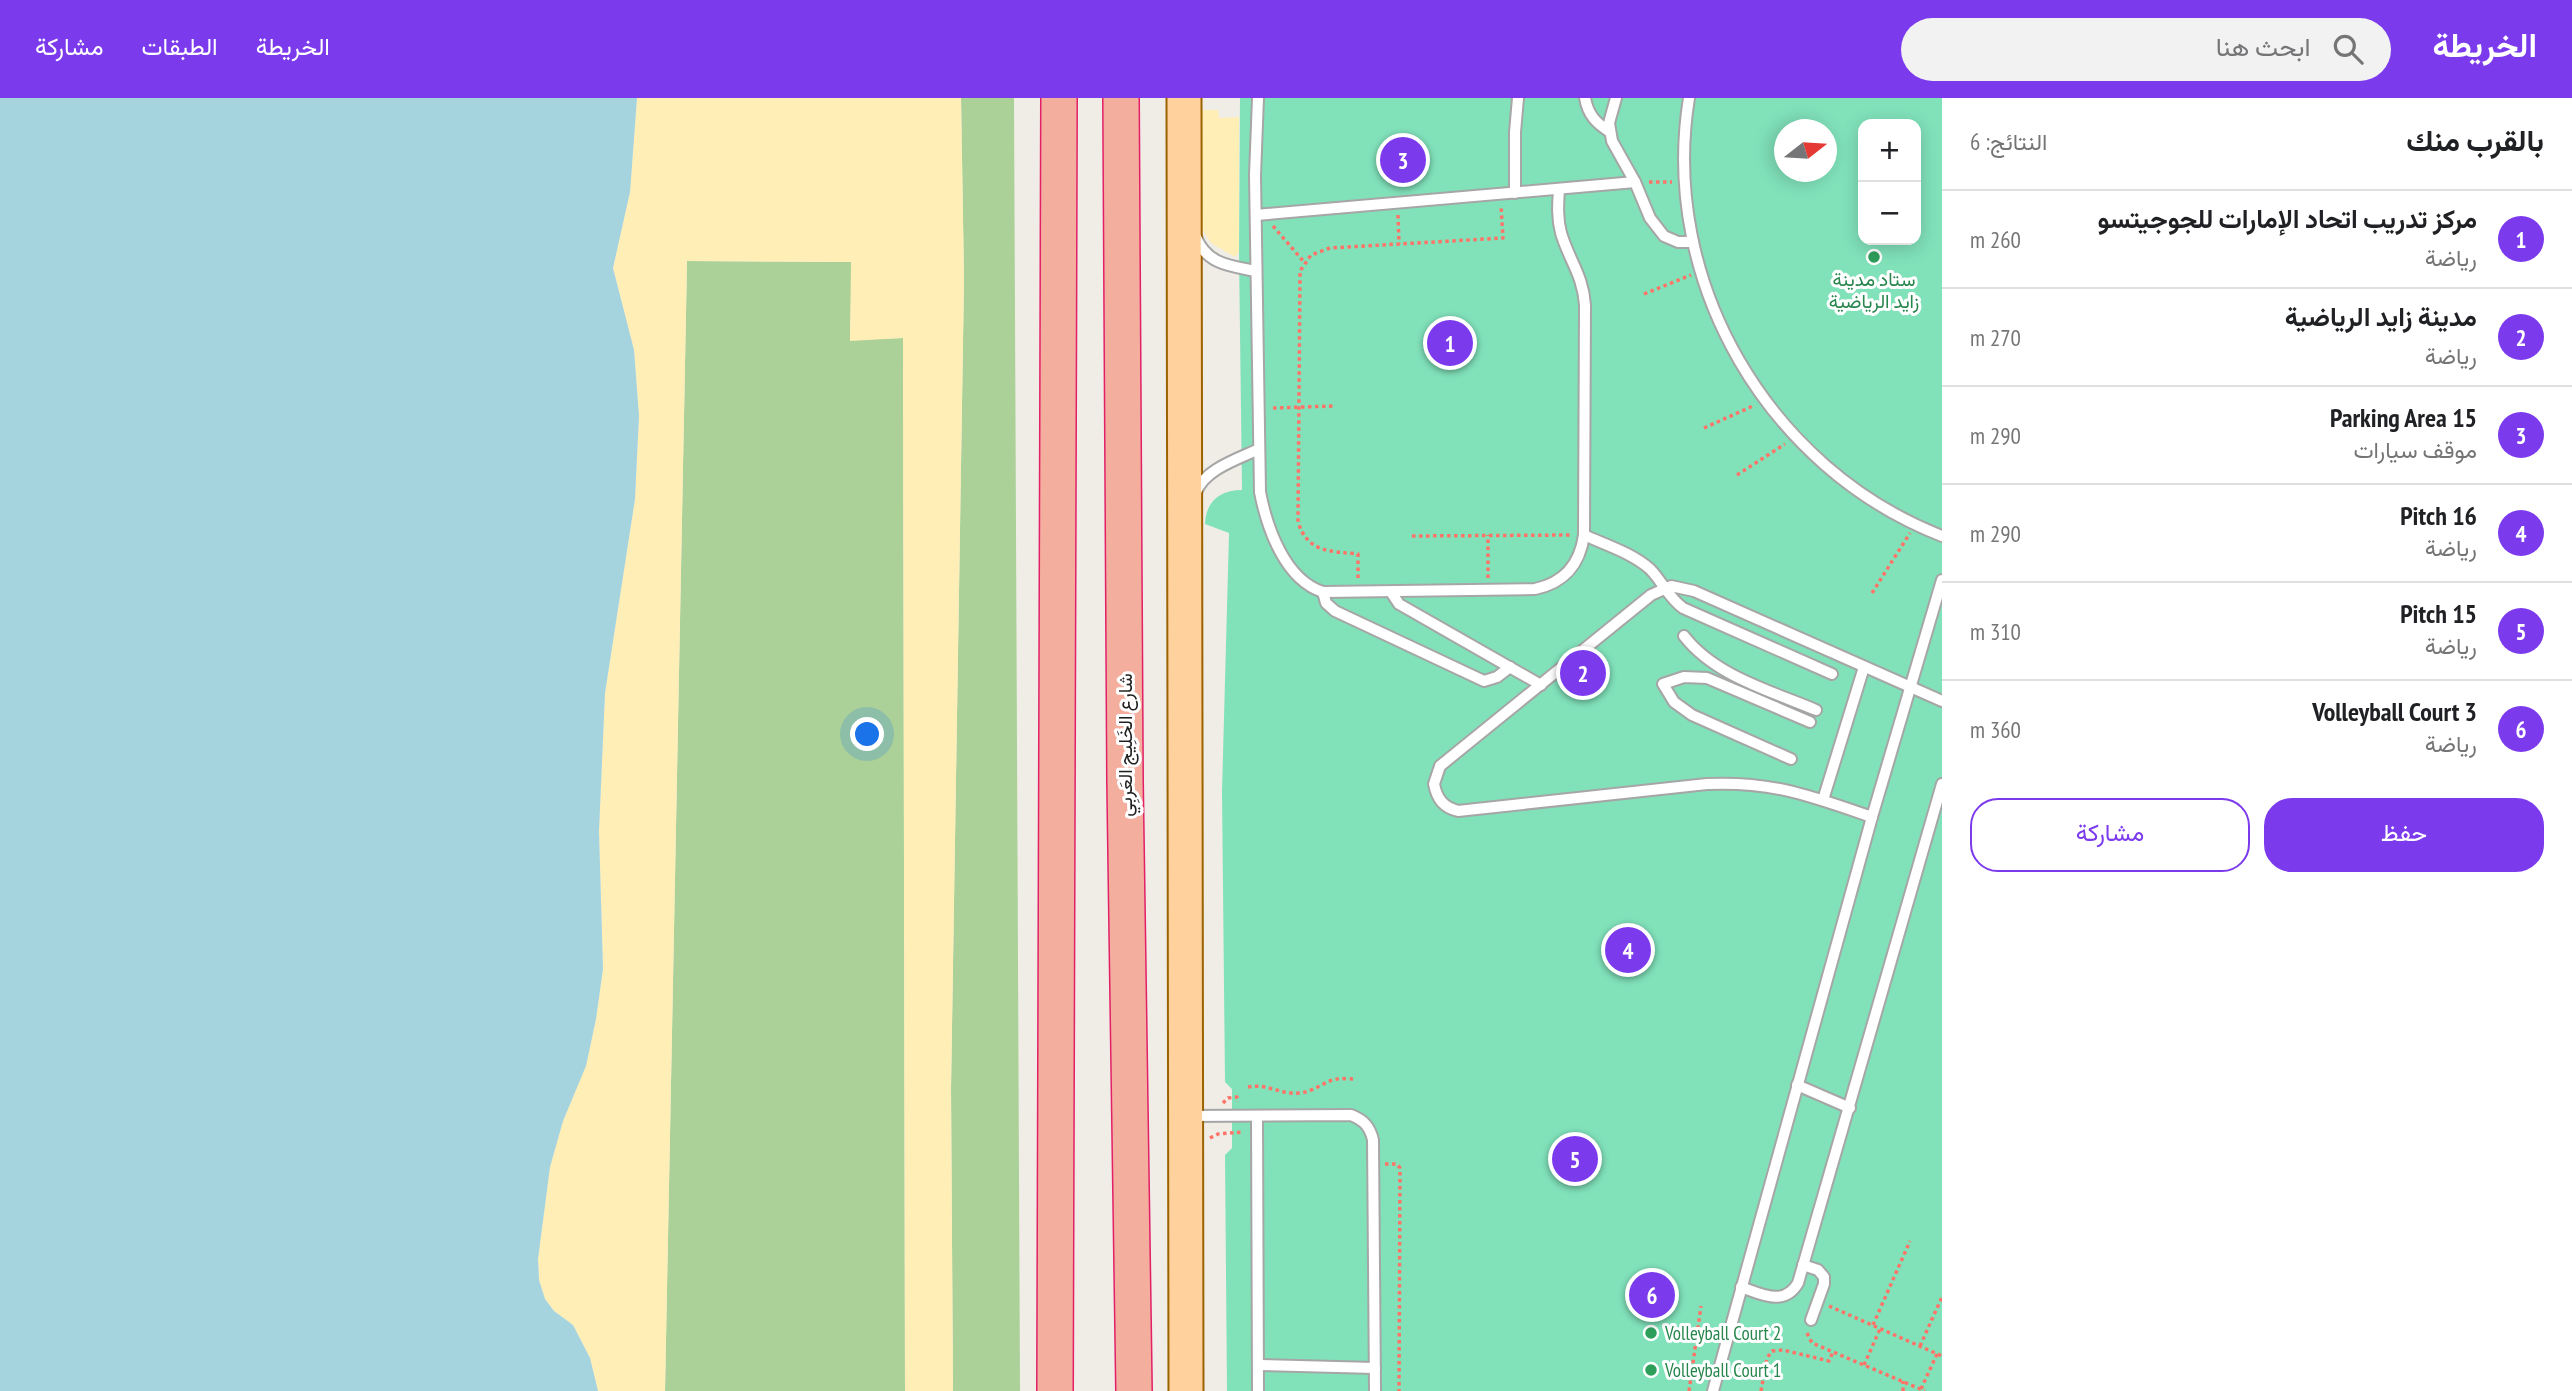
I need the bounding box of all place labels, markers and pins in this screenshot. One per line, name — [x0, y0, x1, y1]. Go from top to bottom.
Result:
pin: 3 — [1380, 134, 1426, 186]
marker: ستاد مدينة زايد الرياضية — [1866, 249, 1882, 265]
place label: ستاد مدينة زايد الرياضية — [1829, 267, 1919, 313]
pin: 1 — [1427, 317, 1473, 369]
pin: 2 — [1560, 647, 1606, 699]
pin: 4 — [1605, 924, 1651, 976]
pin: 5 — [1552, 1133, 1598, 1185]
pin: 6 — [1629, 1269, 1675, 1321]
place label: Volleyball Court 2 — [1664, 1321, 1781, 1345]
marker: Volleyball Court 2 — [1643, 1325, 1659, 1341]
place label: Volleyball Court 1 — [1664, 1358, 1781, 1382]
marker: Volleyball Court 1 — [1643, 1362, 1659, 1378]

